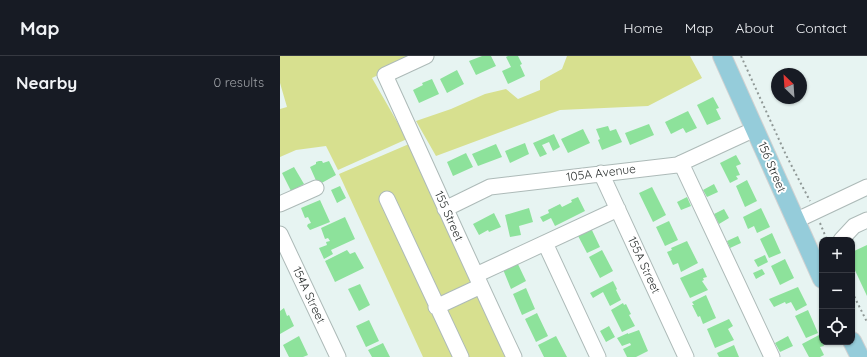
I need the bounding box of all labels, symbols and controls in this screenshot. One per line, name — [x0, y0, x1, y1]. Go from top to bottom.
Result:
text: Map — [20, 16, 59, 40]
text: Home — [624, 19, 663, 37]
text: Map — [685, 19, 713, 37]
text: About — [735, 19, 774, 37]
text: Contact — [796, 19, 847, 37]
north arrow — [771, 68, 807, 104]
text: Nearby — [16, 72, 77, 93]
text: 0 results — [213, 74, 264, 90]
street label: 156 Street — [755, 139, 790, 194]
street label: 105A Avenue — [565, 161, 637, 184]
street label: 155 Street — [432, 188, 467, 243]
street label: 155A Street — [625, 234, 664, 296]
map controls — [819, 237, 855, 345]
button: + — [819, 237, 855, 273]
street label: 154A Street — [290, 264, 329, 326]
button: − — [819, 273, 855, 309]
button: locate — [819, 309, 855, 345]

